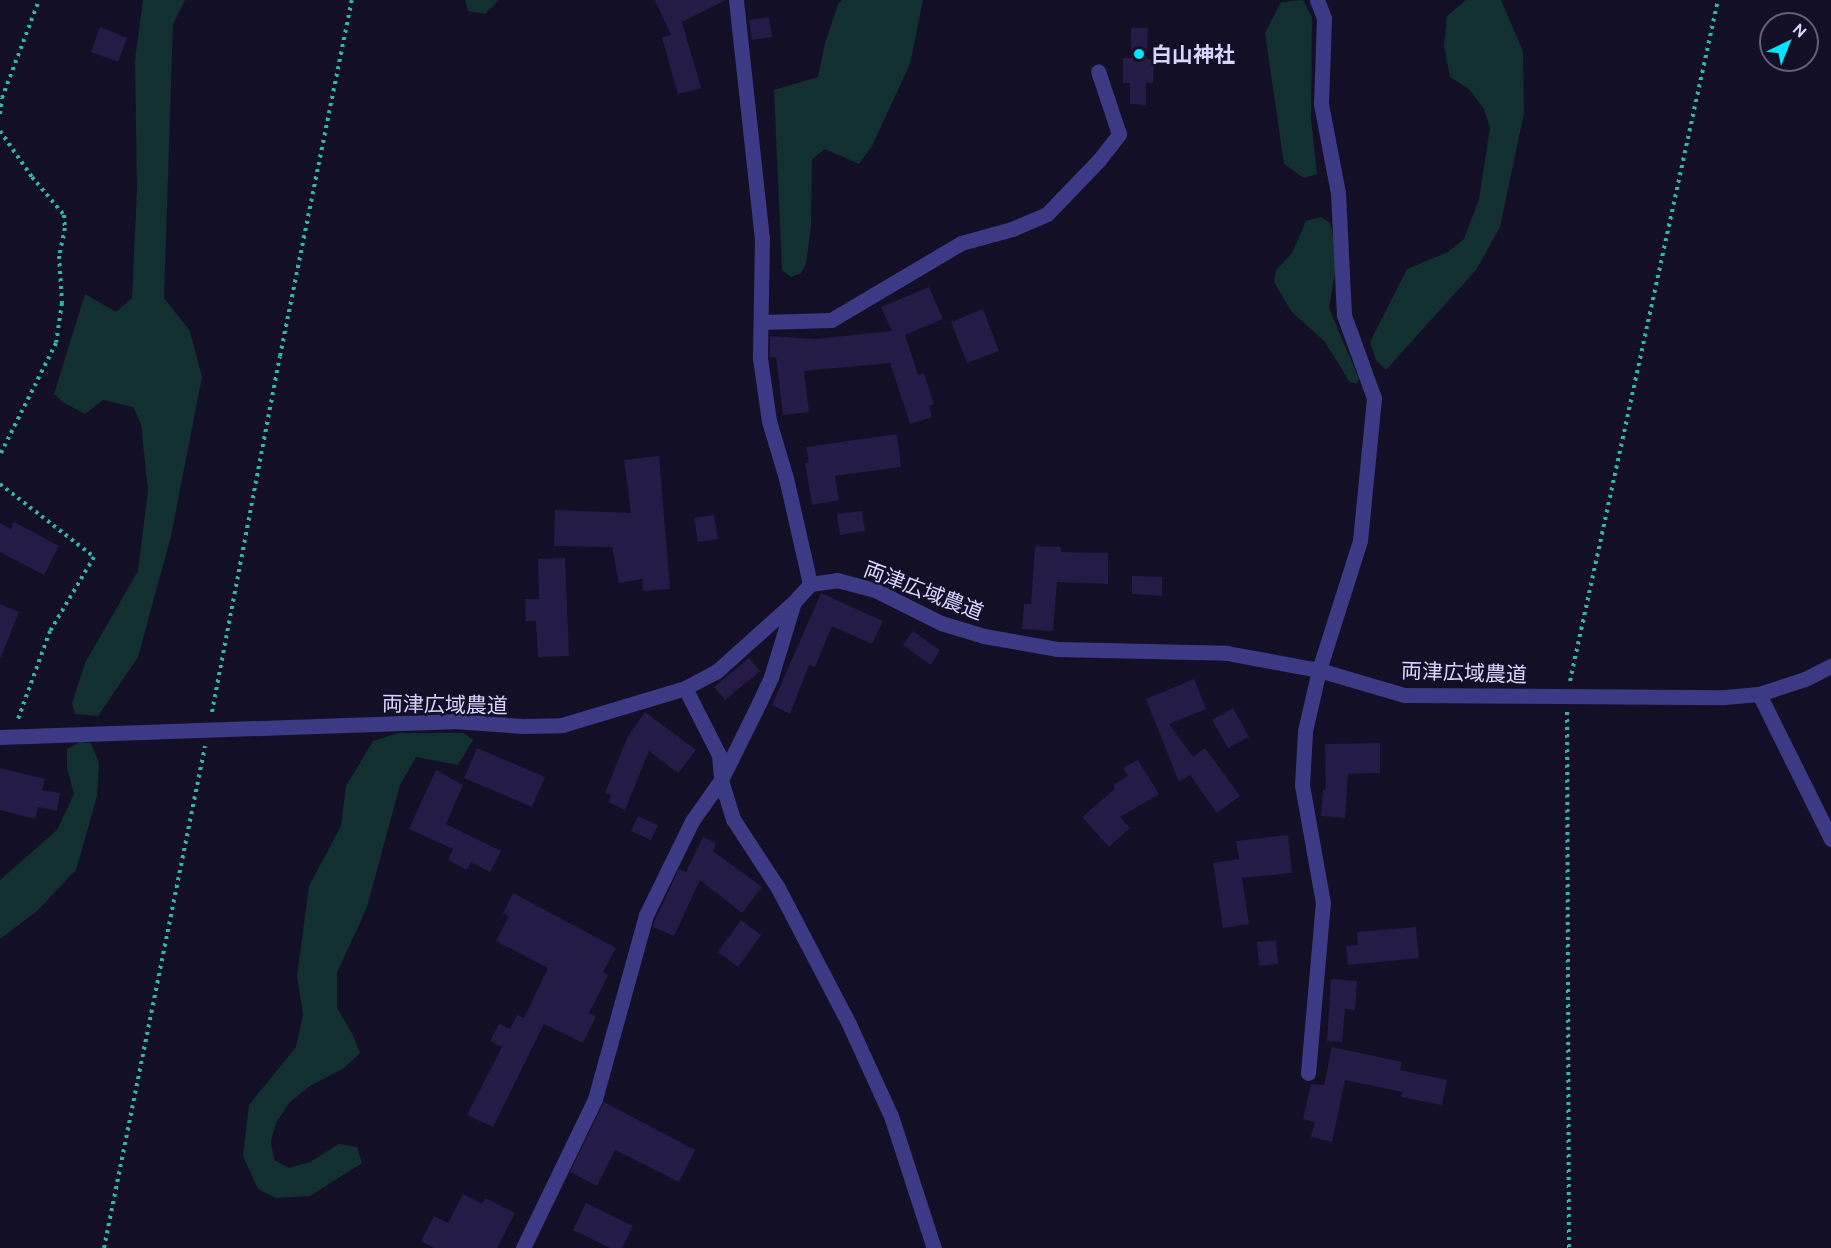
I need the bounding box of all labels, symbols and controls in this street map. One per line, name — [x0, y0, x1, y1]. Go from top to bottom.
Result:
north arrow — [1759, 12, 1819, 72]
text: N — [1789, 20, 1810, 41]
place label: 白山神社 — [1151, 41, 1235, 67]
marker: 白山神社 — [1132, 47, 1146, 61]
street label: 両津広域農道 — [861, 556, 987, 624]
street label: 両津広域農道 — [1401, 657, 1527, 687]
street label: 両津広域農道 — [382, 690, 508, 718]

